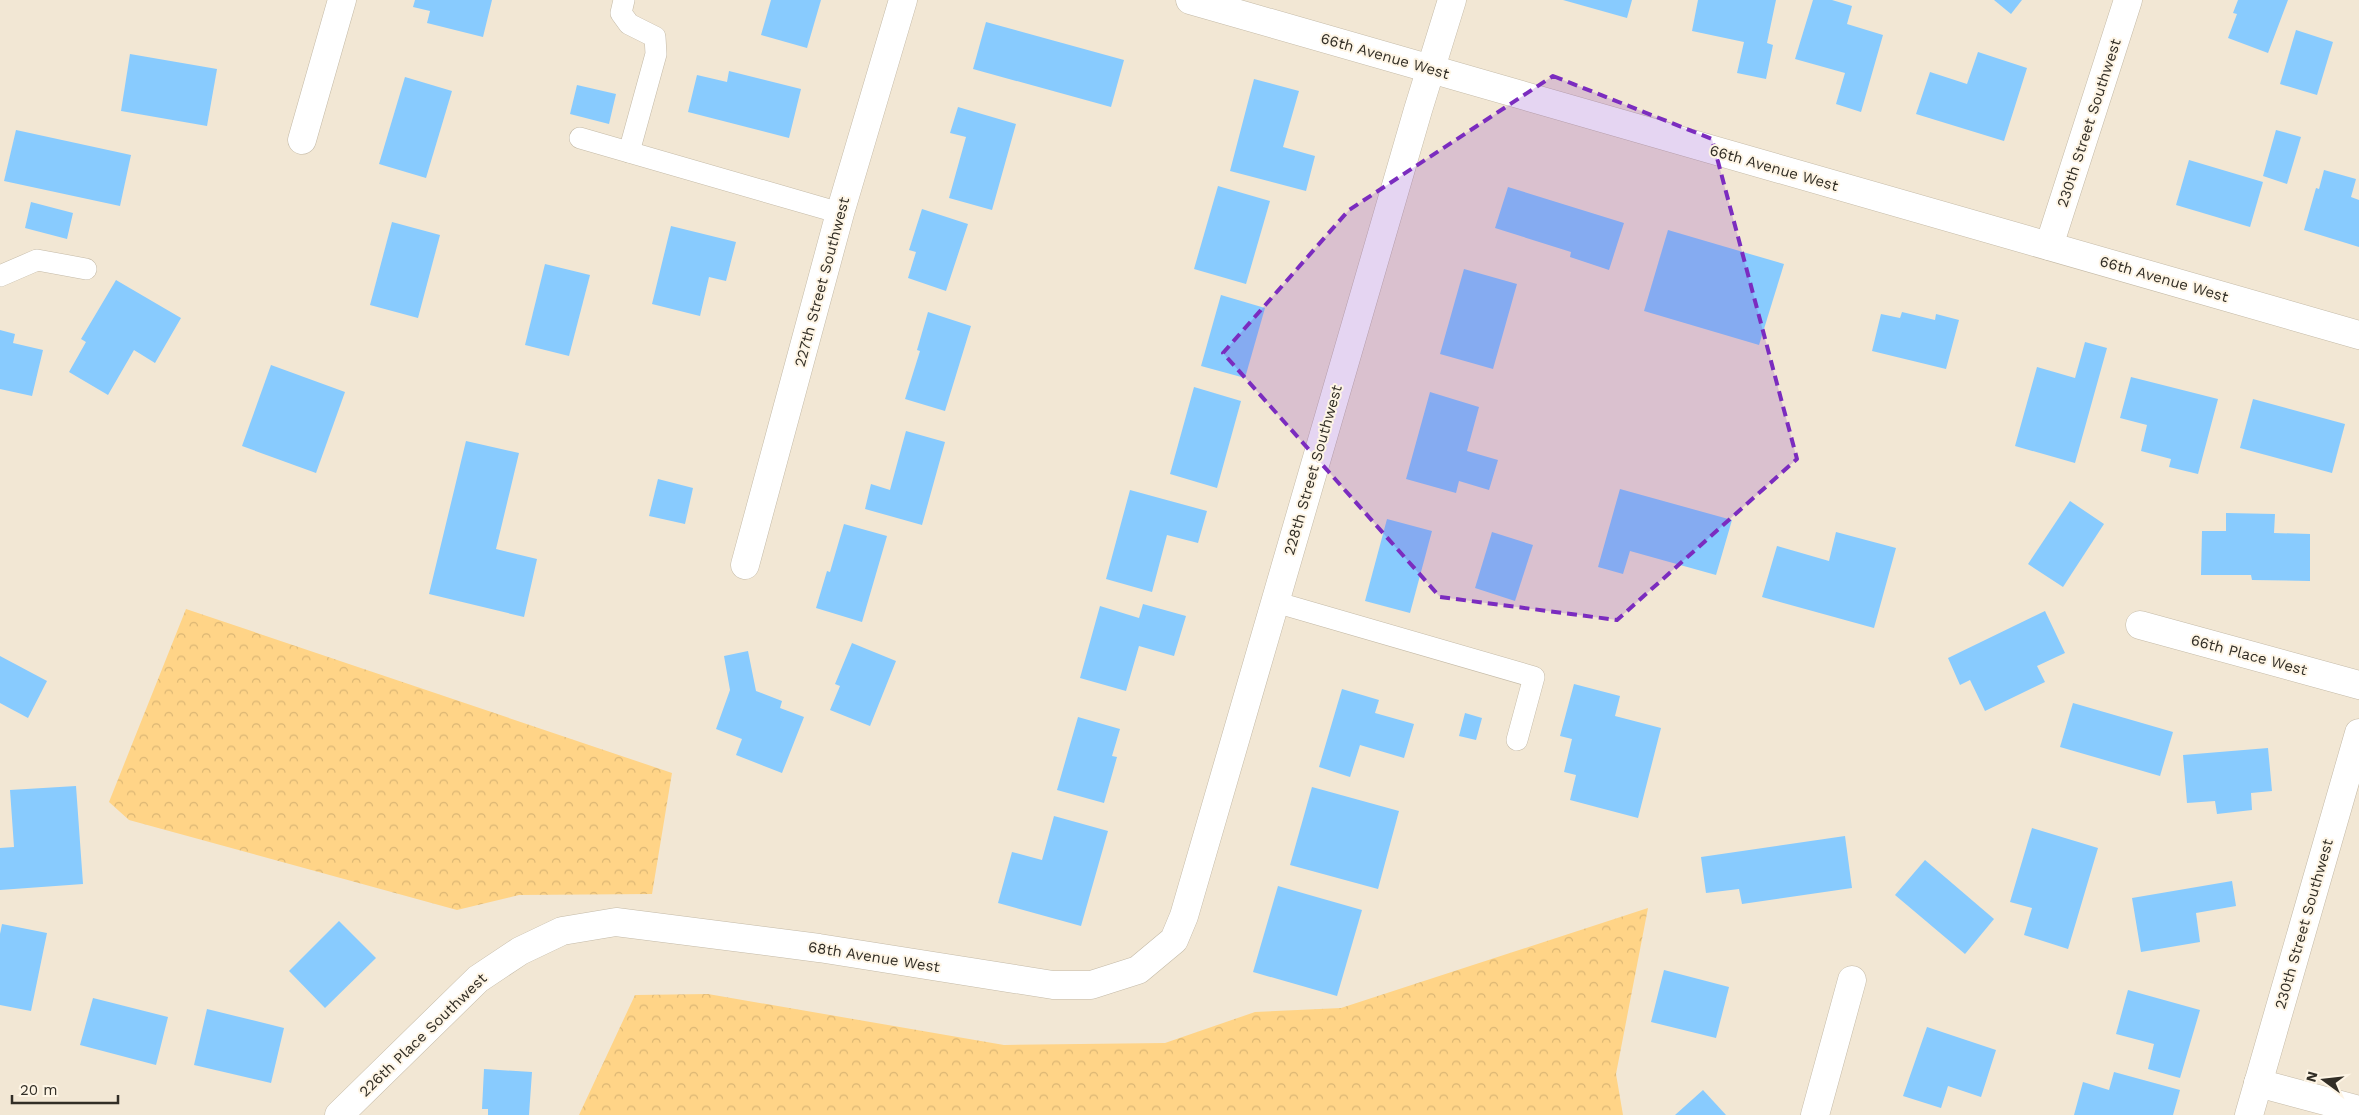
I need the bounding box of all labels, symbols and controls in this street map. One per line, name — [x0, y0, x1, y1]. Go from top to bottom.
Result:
street label: 66th Avenue West — [1319, 29, 1452, 83]
street label: 230th Street Southwest — [2053, 36, 2125, 210]
street label: 66th Avenue West — [1708, 141, 1841, 195]
street label: 227th Street Southwest — [791, 194, 854, 369]
street label: 66th Avenue West — [2098, 252, 2231, 306]
street label: 228th Street Southwest — [1280, 382, 1346, 557]
street label: 66th Place West — [2189, 631, 2310, 679]
street label: 230th Street Southwest — [2271, 836, 2337, 1011]
street label: 68th Avenue West — [807, 938, 942, 976]
street label: 226th Place Southwest — [356, 969, 491, 1101]
north arrow — [2299, 1055, 2349, 1105]
text: N — [2302, 1070, 2321, 1084]
scale bar — [12, 1072, 119, 1104]
text: 20 m — [20, 1081, 58, 1099]

